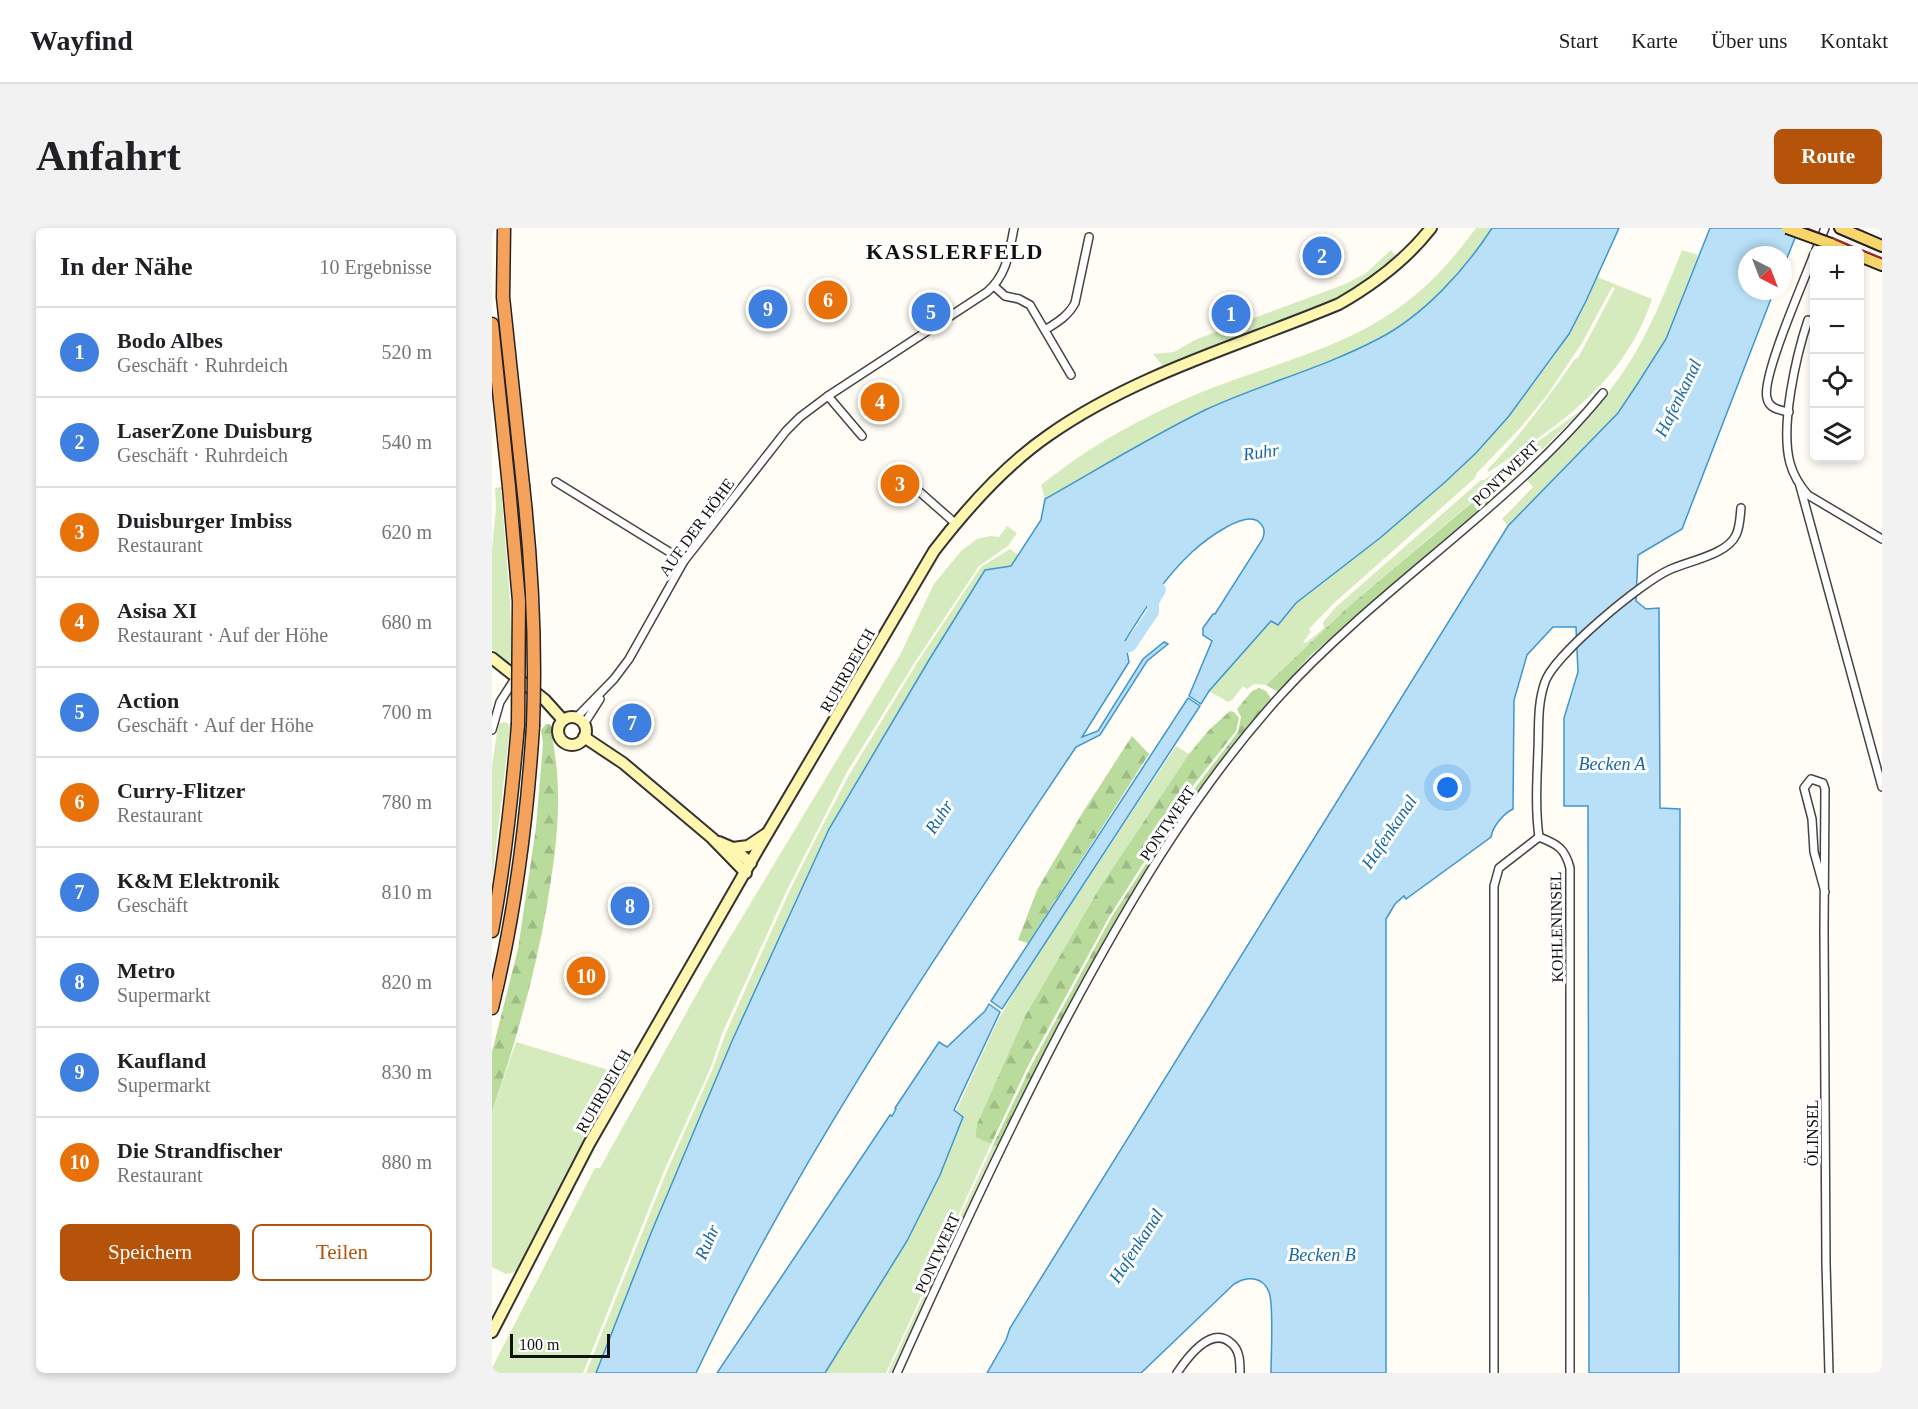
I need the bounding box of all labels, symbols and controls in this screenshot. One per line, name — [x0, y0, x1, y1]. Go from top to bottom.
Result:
text: Wayfind — [30, 25, 133, 56]
text: Start — [1559, 29, 1598, 53]
text: Karte — [1631, 29, 1678, 53]
text: Über uns — [1711, 29, 1787, 53]
text: Kontakt — [1820, 29, 1888, 53]
button: Route — [1774, 129, 1882, 184]
text: Anfahrt — [36, 133, 181, 179]
pin: 2 — [1302, 234, 1342, 279]
district label: KASSLERFELD — [866, 239, 1044, 264]
north arrow — [1738, 246, 1792, 300]
map controls — [1810, 246, 1864, 462]
button: + — [1810, 246, 1864, 300]
text: In der Nähe — [60, 252, 192, 281]
text: 10 Ergebnisse — [320, 256, 432, 278]
pin: 6 — [808, 278, 848, 322]
pin: 9 — [748, 286, 788, 332]
pin: 5 — [912, 290, 950, 334]
pin: 1 — [1212, 292, 1250, 337]
button: − — [1810, 300, 1864, 354]
text: Bodo Albes — [117, 328, 223, 353]
text: 1 — [75, 341, 85, 363]
text: 520 m — [381, 341, 432, 363]
text: Geschäft · Ruhrdeich — [117, 354, 288, 376]
button: locate — [1810, 354, 1864, 408]
water label: Hafenkanal — [1650, 356, 1705, 441]
pin: 4 — [860, 380, 900, 424]
button: layers — [1810, 408, 1864, 462]
text: LaserZone Duisburg — [117, 418, 312, 443]
text: 2 — [75, 431, 85, 453]
text: 540 m — [381, 431, 432, 453]
street label: PONTWERT — [1468, 437, 1542, 509]
water label: Ruhr — [1241, 439, 1281, 465]
text: Geschäft · Ruhrdeich — [117, 444, 288, 466]
pin: 3 — [880, 462, 920, 506]
street label: AUF DER HÖHE — [655, 475, 738, 579]
text: Duisburger Imbiss — [117, 508, 292, 533]
text: 3 — [75, 521, 85, 543]
text: 620 m — [381, 521, 432, 543]
text: Restaurant — [117, 534, 203, 556]
text: Asisa XI — [117, 598, 197, 623]
text: 4 — [75, 611, 85, 633]
text: 680 m — [381, 611, 432, 633]
text: Restaurant · Auf der Höhe — [117, 624, 328, 646]
street label: RUHRDEICH — [817, 625, 878, 715]
text: Action — [117, 688, 179, 713]
pin: 7 — [612, 700, 652, 746]
text: 5 — [75, 701, 85, 723]
text: 700 m — [381, 701, 432, 723]
text: Geschäft · Auf der Höhe — [117, 714, 314, 736]
water label: Becken A — [1578, 754, 1647, 774]
your location — [1433, 773, 1462, 802]
text: Curry-Flitzer — [117, 778, 245, 803]
street label: PONTWERT — [1136, 783, 1199, 864]
text: 6 — [75, 791, 85, 813]
text: 780 m — [381, 791, 432, 813]
water label: Hafenkanal — [1357, 792, 1421, 873]
water label: Ruhr — [920, 796, 958, 838]
text: Restaurant — [117, 804, 203, 826]
text: K&M Elektronik — [117, 868, 280, 893]
street label: KOHLENINSEL — [1547, 871, 1566, 983]
text: 7 — [75, 881, 85, 903]
text: 810 m — [381, 881, 432, 903]
pin: 8 — [610, 884, 650, 928]
text: Geschäft — [117, 894, 188, 916]
pin: 10 — [566, 954, 605, 999]
text: Metro — [117, 958, 175, 983]
text: 8 — [75, 971, 85, 993]
text: 820 m — [381, 971, 432, 993]
text: Supermarkt — [117, 984, 210, 1006]
street label: RUHRDEICH — [573, 1046, 634, 1136]
text: Kaufland — [117, 1048, 206, 1073]
text: 9 — [75, 1061, 85, 1083]
text: 830 m — [381, 1061, 432, 1083]
text: Supermarkt — [117, 1074, 210, 1096]
street label: ÖLINSEL — [1804, 1100, 1821, 1166]
text: Die Strandfischer — [117, 1138, 283, 1163]
text: 10 — [70, 1151, 90, 1173]
text: 880 m — [381, 1151, 432, 1173]
text: Restaurant — [117, 1164, 203, 1186]
water label: Hafenkanal — [1104, 1205, 1167, 1288]
street label: PONTWERT — [912, 1210, 963, 1296]
water label: Ruhr — [690, 1221, 724, 1263]
button: Speichern — [60, 1224, 240, 1281]
button: Teilen — [252, 1224, 432, 1281]
water label: Becken B — [1288, 1245, 1356, 1265]
scale bar — [510, 1331, 610, 1358]
text: 100 m — [519, 1336, 559, 1353]

